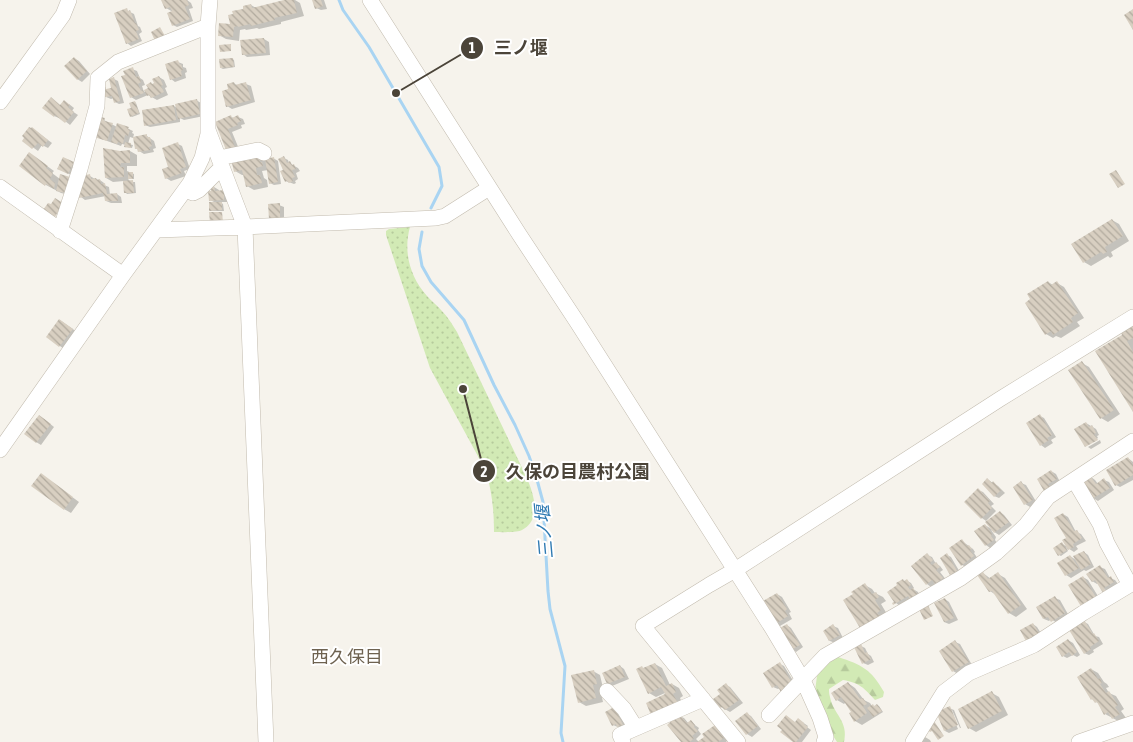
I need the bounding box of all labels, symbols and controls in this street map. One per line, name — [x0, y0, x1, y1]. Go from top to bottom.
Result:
callout: 三ノ堰 — [459, 31, 558, 64]
text: 三ノ堰 — [494, 37, 548, 58]
text: 1 — [468, 39, 476, 56]
callout: 久保の目農村公園 — [471, 455, 660, 488]
text: 久保の目農村公園 — [506, 461, 650, 482]
text: 2 — [480, 463, 488, 480]
water label: 三ノ堰 — [531, 501, 557, 560]
district label: 西久保目 — [311, 646, 383, 667]

